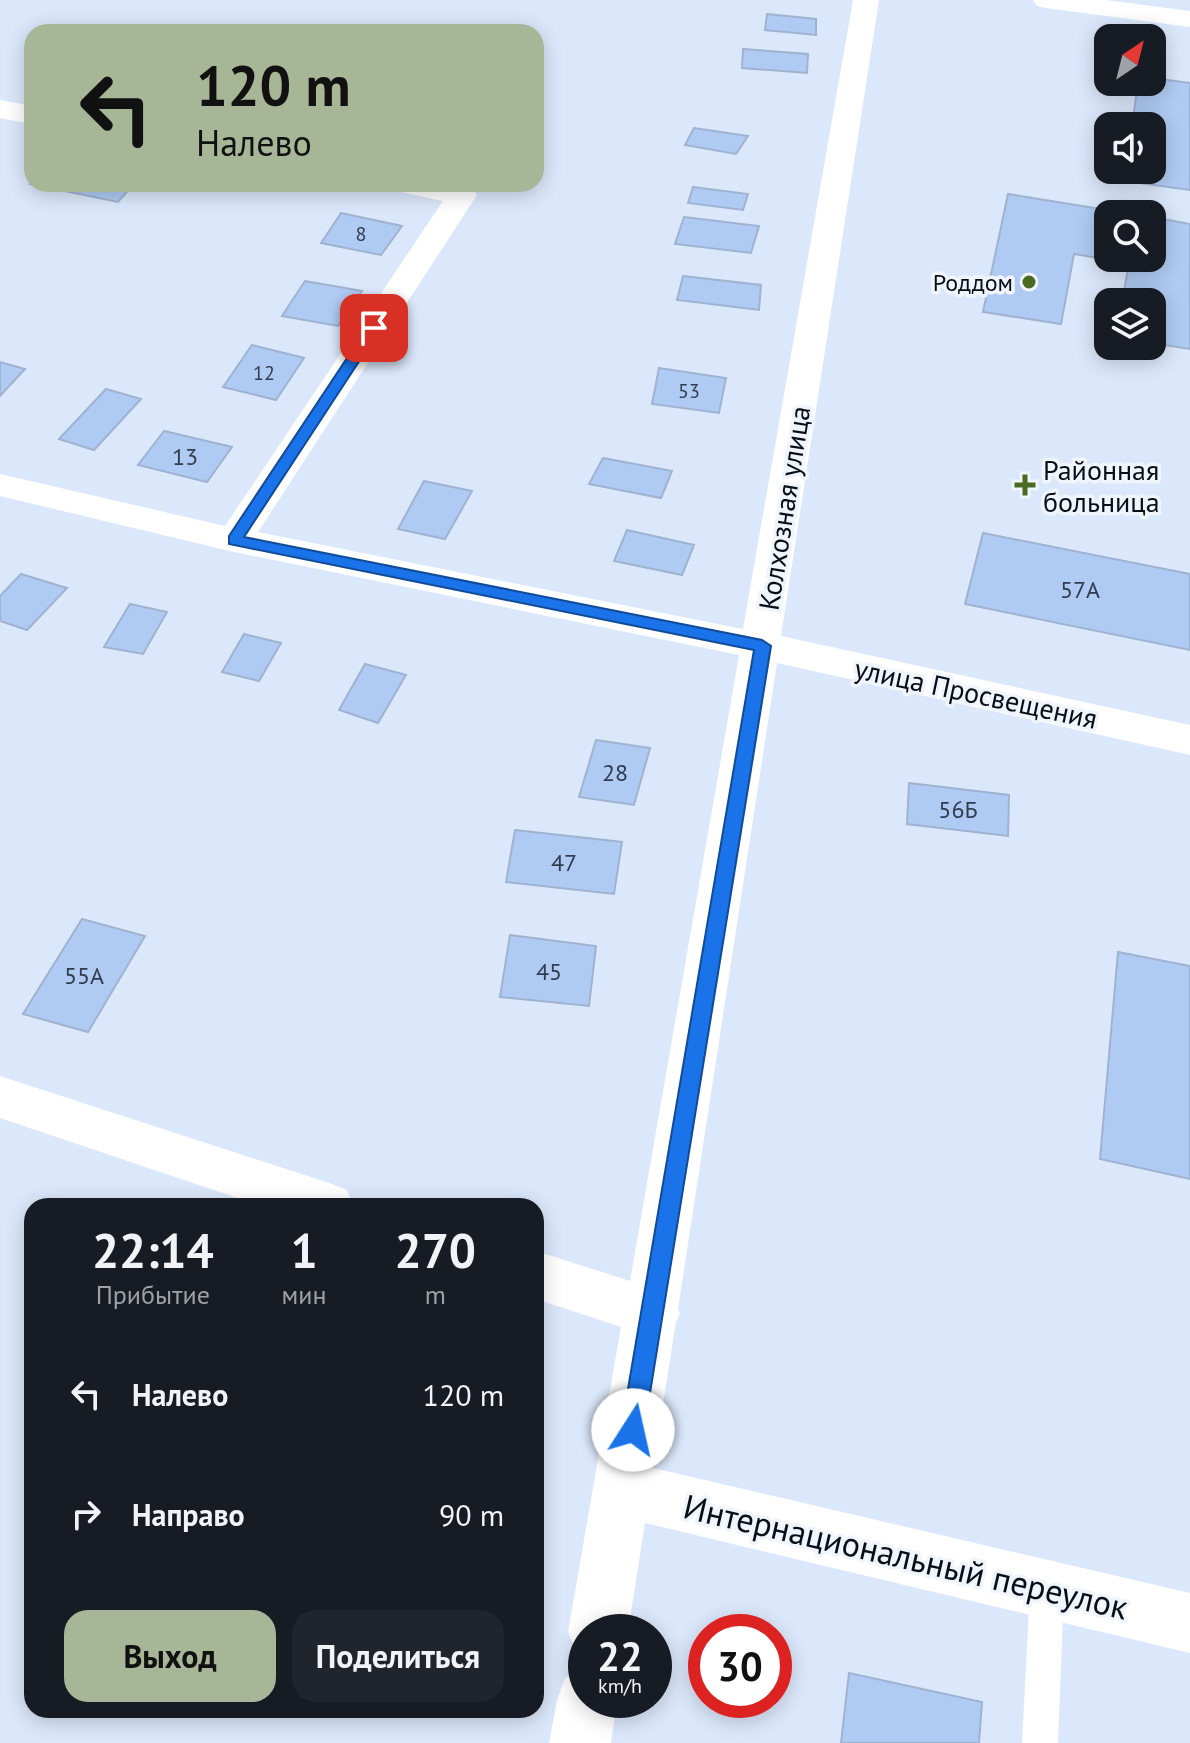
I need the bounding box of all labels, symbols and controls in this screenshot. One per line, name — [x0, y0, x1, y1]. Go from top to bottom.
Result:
north arrow — [1094, 24, 1166, 96]
map controls — [1094, 24, 1166, 360]
text: 120 m — [196, 49, 351, 121]
icon: left — [64, 56, 168, 160]
button: sound — [1094, 112, 1166, 184]
text: Налево — [196, 119, 312, 166]
button: search — [1094, 200, 1166, 272]
house number: 8 — [356, 221, 366, 247]
place label: Роддом — [933, 267, 1013, 298]
marker: Роддом — [1020, 273, 1038, 291]
button: layers — [1094, 288, 1166, 360]
pin — [340, 294, 408, 362]
icon: arrive — [352, 306, 396, 350]
house number: 12 — [253, 360, 275, 386]
house number: 53 — [678, 378, 700, 404]
street label: Колхозная улица — [750, 403, 818, 613]
house number: 13 — [172, 441, 198, 472]
place label: Районная больница — [1043, 451, 1160, 520]
marker: Районная больница — [1014, 474, 1036, 496]
house number: 57А — [1060, 574, 1100, 605]
street label: улица Просвещения — [851, 649, 1101, 737]
house number: 28 — [602, 757, 628, 788]
house number: 56Б — [938, 794, 978, 825]
house number: 47 — [551, 847, 577, 878]
house number: 45 — [536, 956, 562, 987]
house number: 55А — [64, 960, 104, 991]
text: 22:14 — [92, 1219, 214, 1281]
text: 1 — [290, 1219, 318, 1281]
text: 270 — [394, 1219, 476, 1281]
text: Прибытие — [96, 1278, 210, 1311]
text: мин — [282, 1278, 327, 1311]
text: m — [425, 1278, 446, 1311]
icon: left — [64, 1372, 108, 1416]
text: Налево — [132, 1375, 228, 1414]
text: 120 m — [423, 1375, 504, 1414]
position arrow — [591, 1388, 675, 1472]
street label: Интернациональный переулок — [679, 1483, 1133, 1629]
icon: right — [64, 1492, 108, 1536]
text: Направо — [132, 1495, 245, 1534]
text: 90 m — [439, 1495, 504, 1534]
button: Выход — [64, 1610, 276, 1702]
button: Поделиться — [292, 1610, 504, 1702]
speed limit sign: 30 — [688, 1614, 792, 1718]
text: 22 — [597, 1630, 643, 1682]
text: km/h — [598, 1673, 642, 1699]

